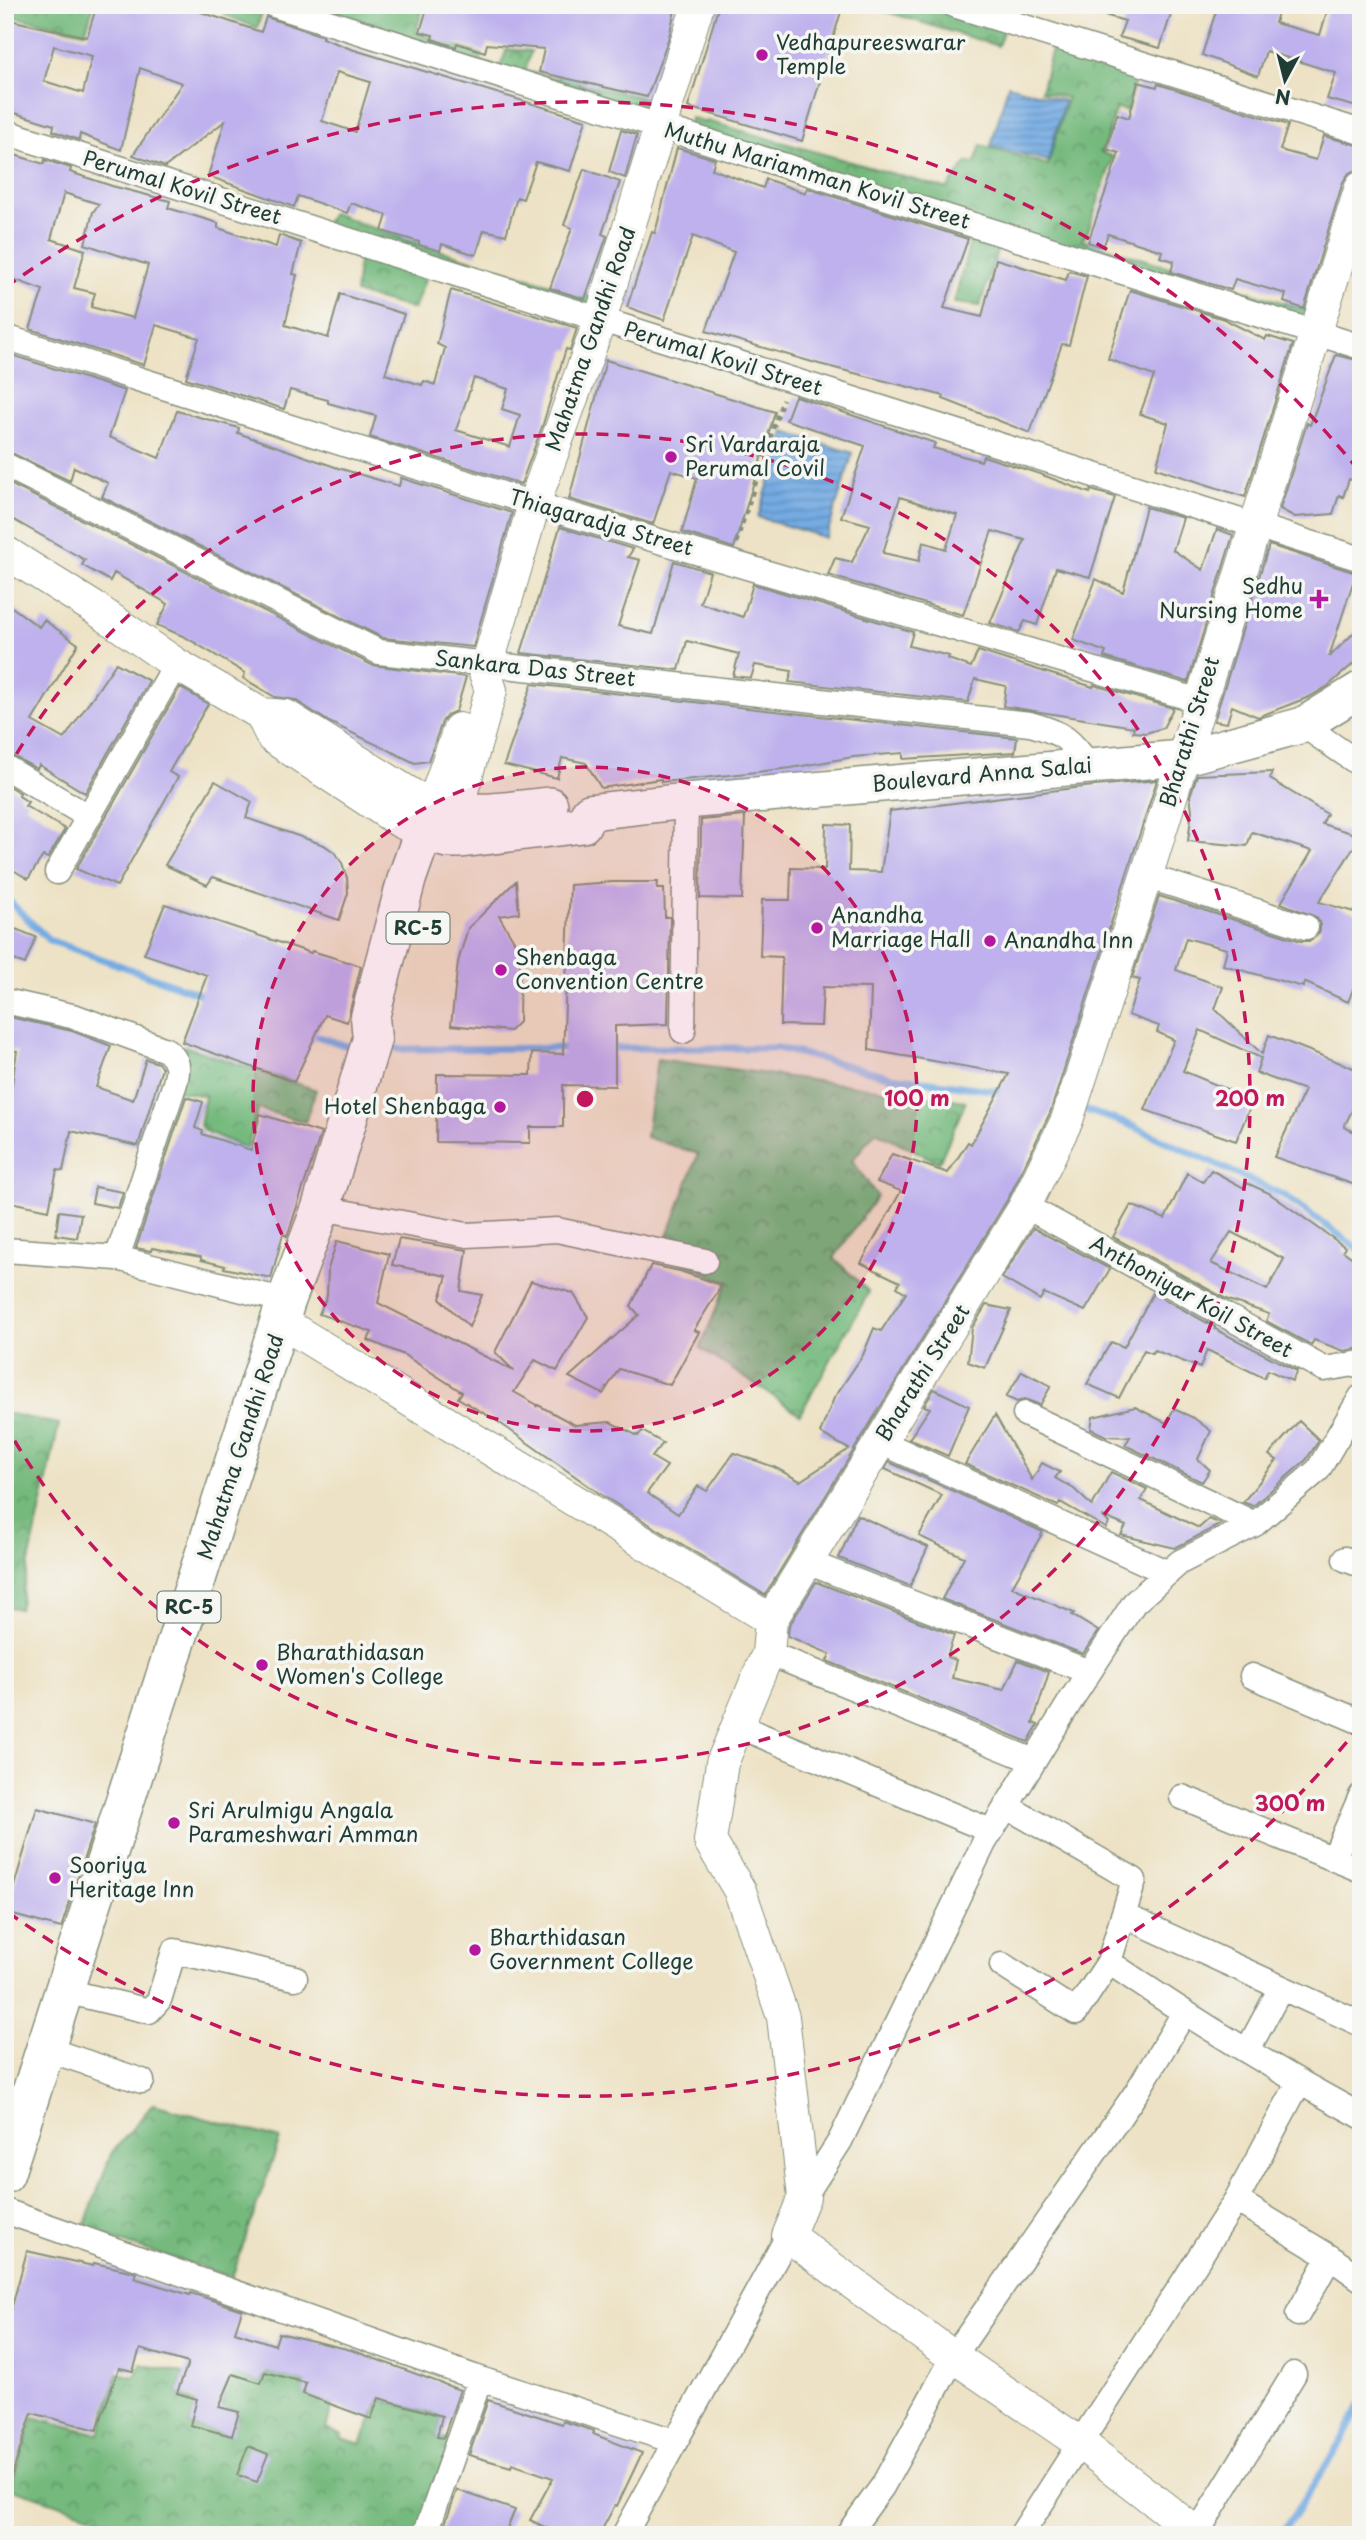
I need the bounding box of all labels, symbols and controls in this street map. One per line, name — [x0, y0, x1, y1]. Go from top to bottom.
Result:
place label: Vedhapureeswarar Temple — [776, 25, 966, 81]
north arrow — [1250, 46, 1320, 116]
marker: Vedhapureeswarar Temple — [754, 47, 770, 63]
text: N — [1274, 83, 1292, 113]
street label: Muthu Mariamman Kovil Street — [661, 112, 974, 236]
street label: Perumal Kovil Street — [79, 141, 286, 231]
street label: Mahatma Gandhi Road — [536, 222, 643, 455]
street label: Perumal Kovil Street — [620, 312, 827, 402]
place label: Sri Vardaraja Perumal Covil — [685, 427, 825, 483]
marker: Sri Vardaraja Perumal Covil — [663, 449, 679, 465]
street label: Thiagaradja Street — [506, 479, 697, 563]
place label: Sedhu Nursing Home — [1159, 569, 1303, 625]
marker: Sedhu Nursing Home — [1309, 589, 1329, 609]
street label: Sankara Das Street — [433, 641, 637, 693]
street label: Bharathi Street — [1150, 652, 1226, 811]
street label: Boulevard Anna Salai — [871, 747, 1093, 799]
place label: Anandha Marriage Hall — [831, 898, 971, 954]
road number: RC-5 — [386, 912, 450, 944]
marker: Anandha Marriage Hall — [809, 920, 825, 936]
place label: Anandha Inn — [1004, 923, 1133, 955]
marker: Anandha Inn — [982, 933, 998, 949]
place label: Shenbaga Convention Centre — [515, 940, 704, 996]
marker: Shenbaga Convention Centre — [493, 962, 509, 978]
text: 100 m — [884, 1081, 950, 1113]
text: 200 m — [1215, 1081, 1285, 1113]
centre of rings — [573, 1087, 597, 1111]
place label: Hotel Shenbaga — [324, 1089, 487, 1121]
marker: Hotel Shenbaga — [492, 1099, 508, 1115]
street label: Anthoniyar Koil Street — [1085, 1226, 1299, 1364]
street label: Bharathi Street — [866, 1297, 976, 1447]
street label: Mahatma Gandhi Road — [187, 1329, 291, 1563]
road number: RC-5 — [158, 1592, 220, 1623]
place label: Bharathidasan Women's College — [276, 1635, 444, 1691]
marker: Bharathidasan Women's College — [254, 1657, 270, 1673]
text: 300 m — [1255, 1786, 1325, 1818]
place label: Sri Arulmigu Angala Parameshwari Amman — [188, 1793, 418, 1849]
marker: Sri Arulmigu Angala Parameshwari Amman — [166, 1815, 182, 1831]
place label: Sooriya Heritage Inn — [69, 1848, 194, 1904]
marker: Sooriya Heritage Inn — [47, 1870, 63, 1886]
place label: Bharthidasan Government College — [489, 1920, 694, 1976]
marker: Bharthidasan Government College — [467, 1942, 483, 1958]

